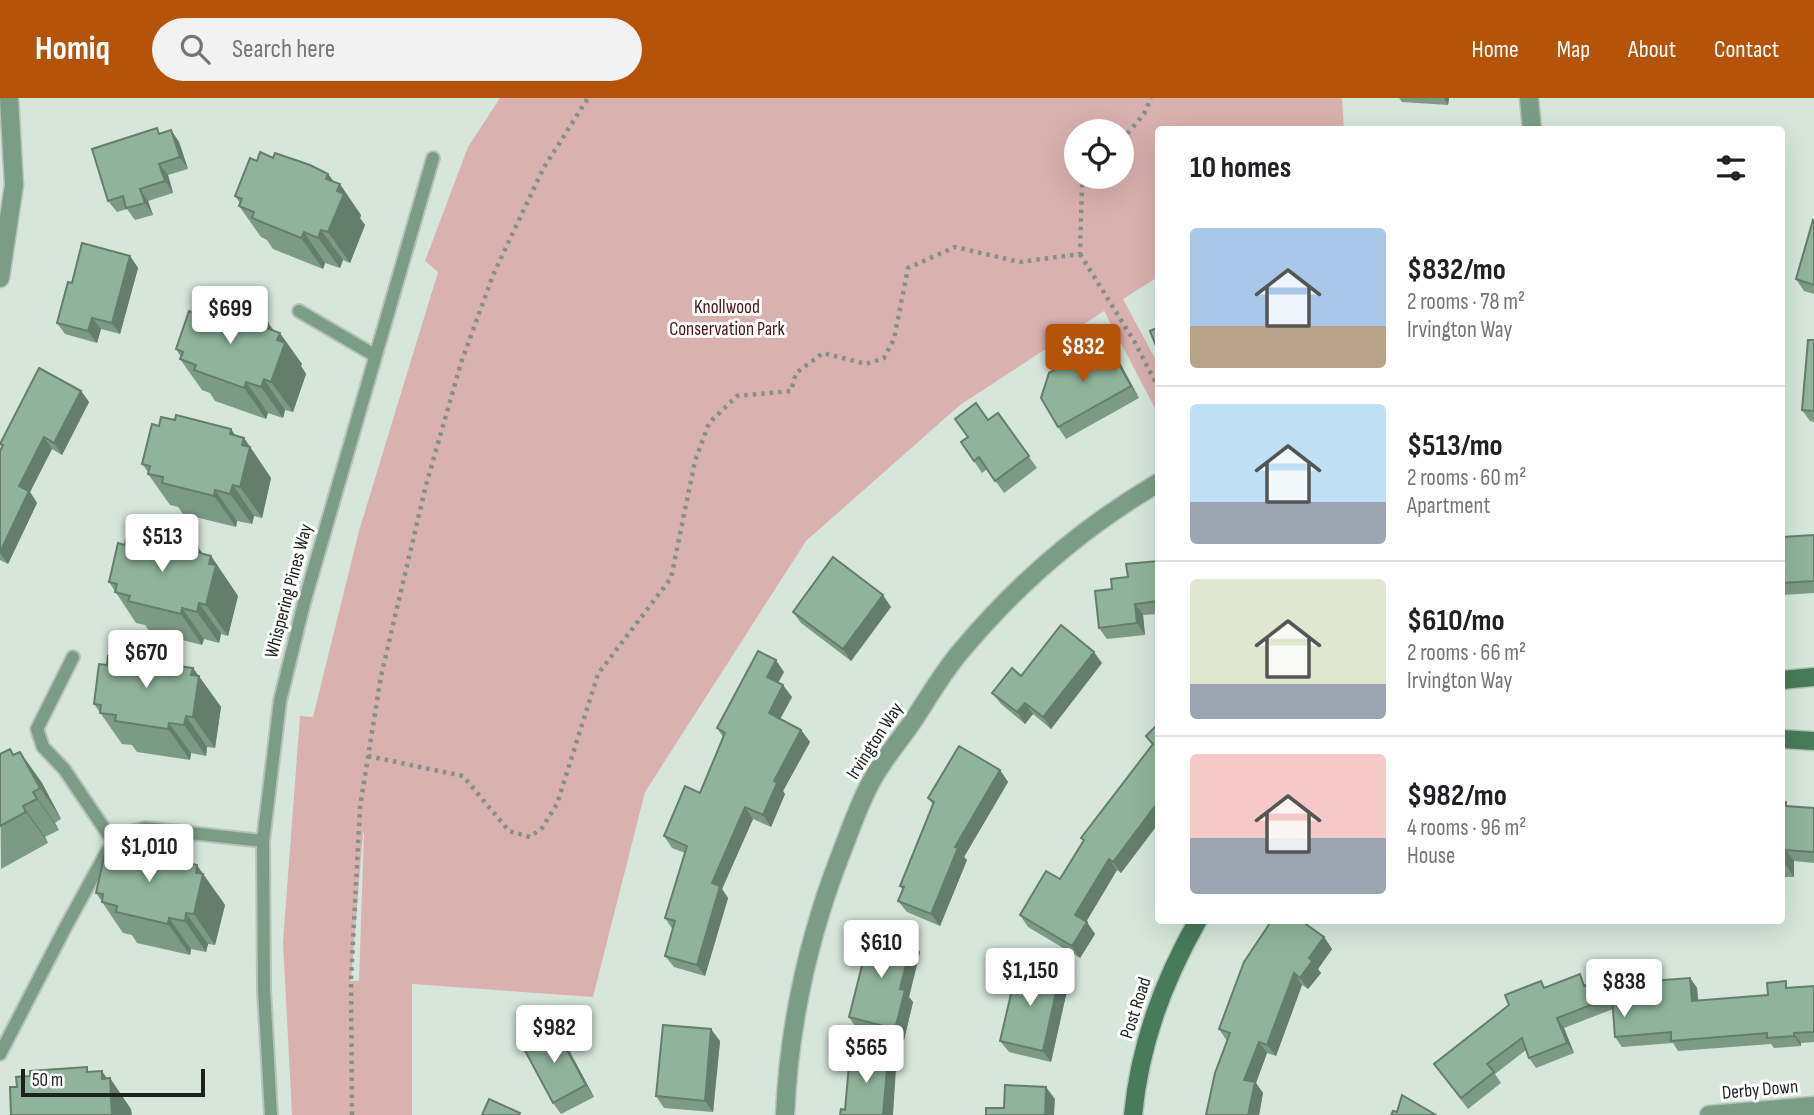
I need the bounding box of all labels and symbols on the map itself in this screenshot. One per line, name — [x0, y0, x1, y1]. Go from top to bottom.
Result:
pin: $699 — [189, 286, 271, 346]
park label: Knollwood Conservation Park — [669, 296, 786, 341]
pin: $832 — [1042, 324, 1124, 384]
pin: $513 — [121, 514, 203, 574]
street label: Whispering Pines Way — [260, 521, 318, 660]
pin: $670 — [105, 630, 187, 690]
street label: Irvington Way — [842, 698, 909, 784]
pin: $1,010 — [92, 824, 206, 884]
pin: $610 — [840, 920, 922, 980]
pin: $1,150 — [973, 948, 1087, 1008]
pin: $838 — [1583, 960, 1665, 1019]
street label: Post Road — [1115, 974, 1157, 1042]
pin: $982 — [513, 1006, 595, 1065]
pin: $565 — [825, 1026, 907, 1085]
scale bar — [21, 1066, 205, 1098]
street label: Derby Down — [1721, 1075, 1799, 1105]

